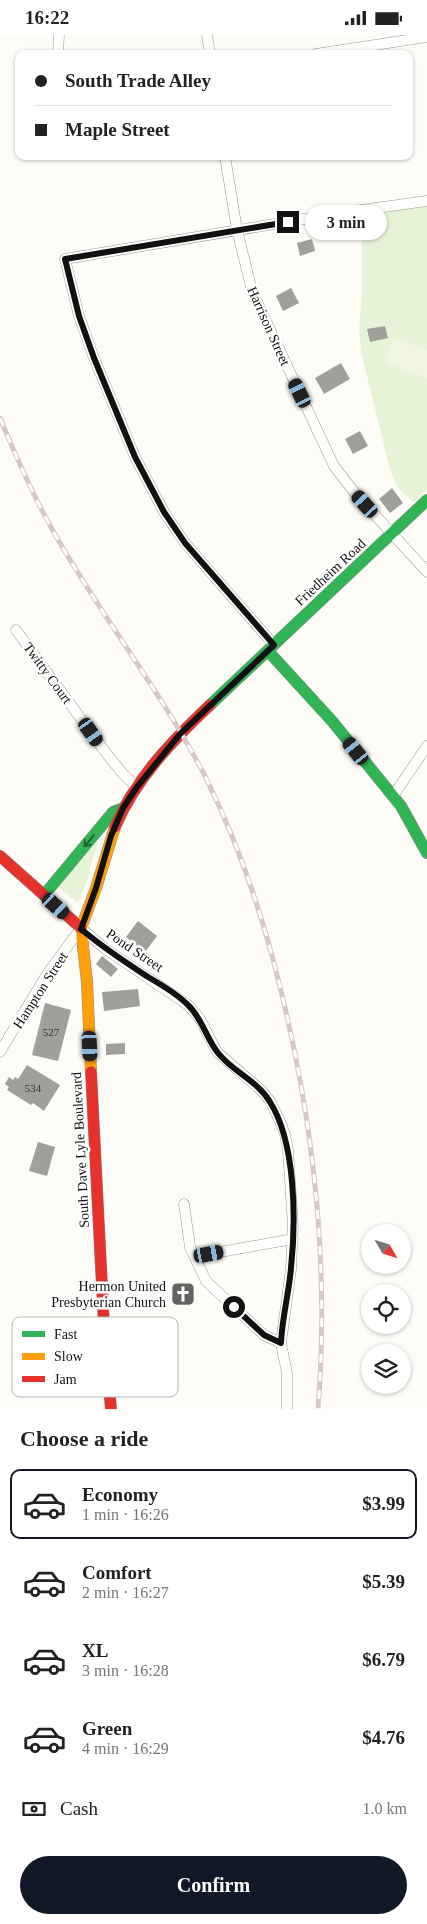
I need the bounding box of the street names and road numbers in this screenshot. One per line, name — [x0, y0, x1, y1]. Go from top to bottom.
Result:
street label: Harrison Street — [244, 284, 293, 368]
street label: Friedheim Road — [292, 536, 369, 609]
street label: Twitty Court — [20, 640, 75, 707]
street label: Pond Street — [104, 926, 166, 975]
street label: Hampton Street — [10, 949, 71, 1031]
street label: South Dave Lyle Boulevard — [69, 1072, 92, 1228]

